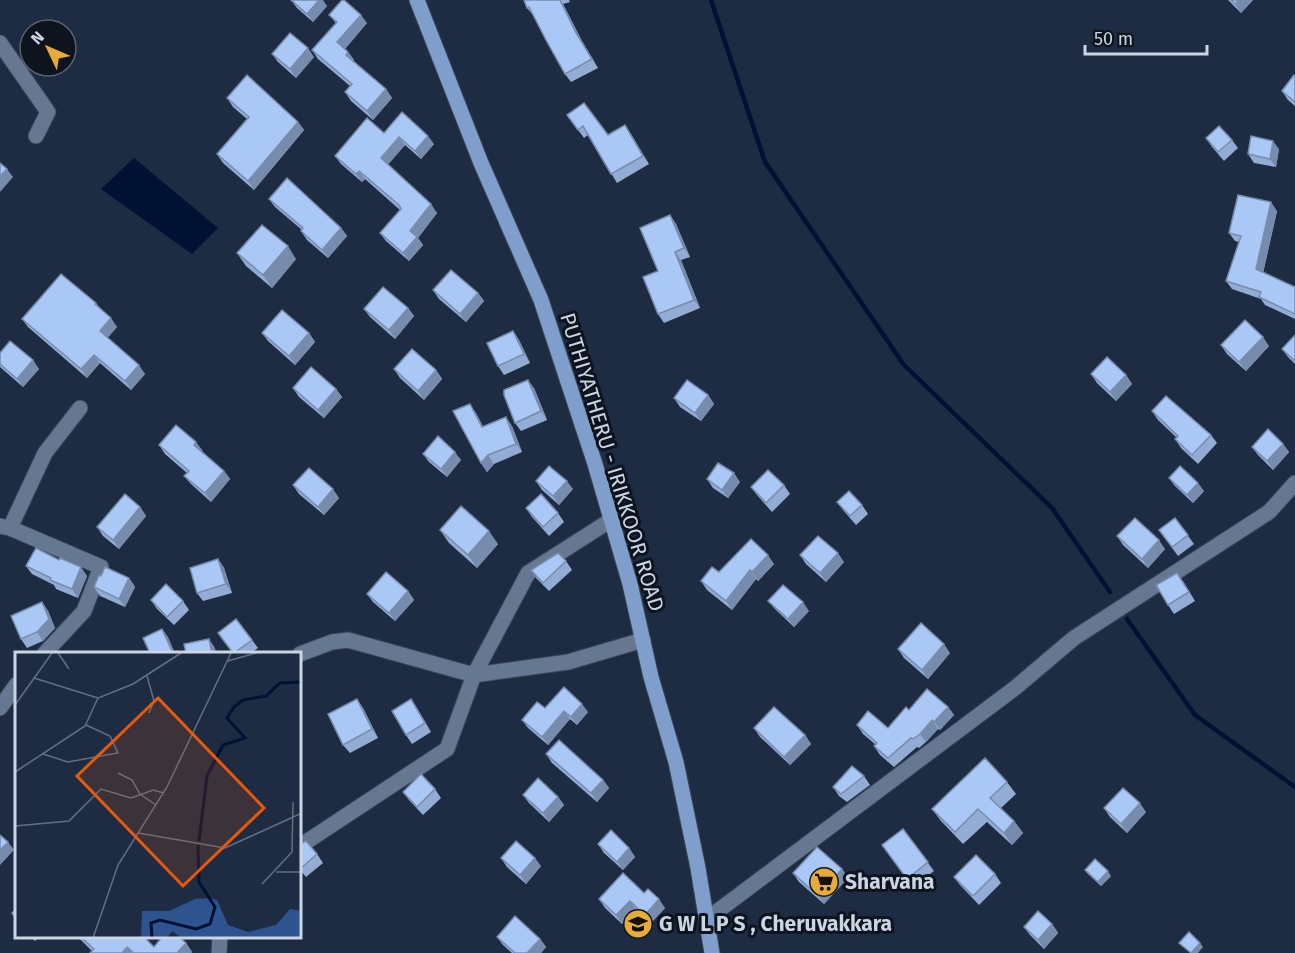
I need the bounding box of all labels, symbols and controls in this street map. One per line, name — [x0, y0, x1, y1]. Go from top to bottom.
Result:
north arrow — [18, 18, 78, 78]
scale bar — [1085, 18, 1206, 56]
text: N — [27, 28, 48, 48]
text: 50 m — [1094, 28, 1133, 50]
street label: PUTHIYATHERU - IRIKKOOR ROAD — [554, 310, 670, 614]
inset map — [15, 652, 302, 938]
supermarket icon: Sharvana — [808, 866, 840, 898]
place label: Sharvana — [845, 869, 935, 895]
school or university icon: G W L P S , Cheruvakkara — [622, 908, 654, 940]
place label: G W L P S , Cheruvakkara — [659, 911, 892, 937]

